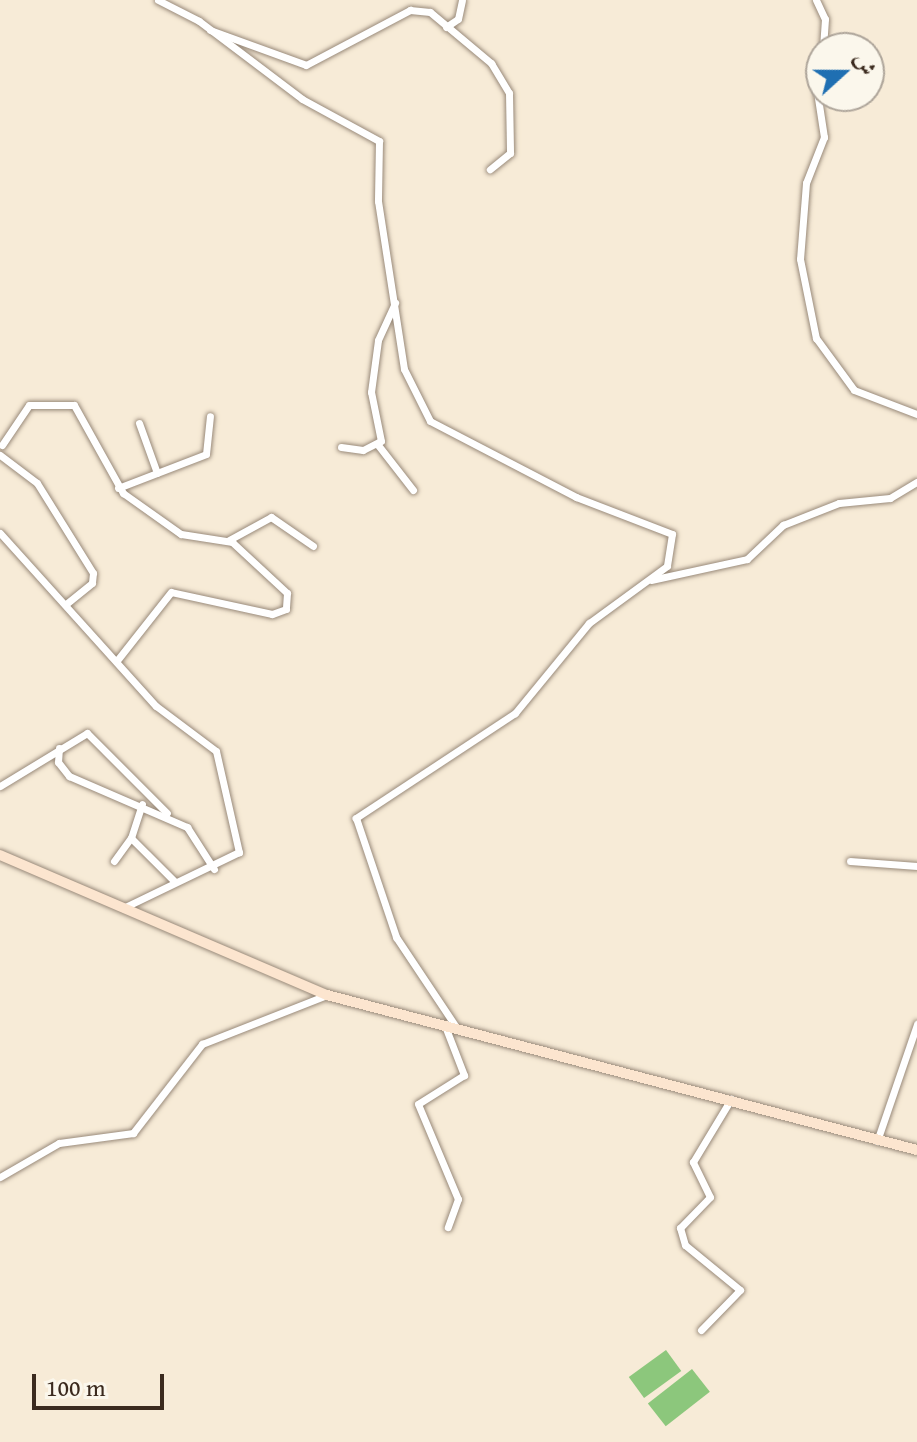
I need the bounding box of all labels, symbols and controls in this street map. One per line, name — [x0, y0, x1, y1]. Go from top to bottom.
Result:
north arrow — [805, 32, 885, 112]
text: ش — [847, 48, 884, 80]
scale bar — [36, 1358, 168, 1408]
text: 100 m — [46, 1370, 106, 1405]

